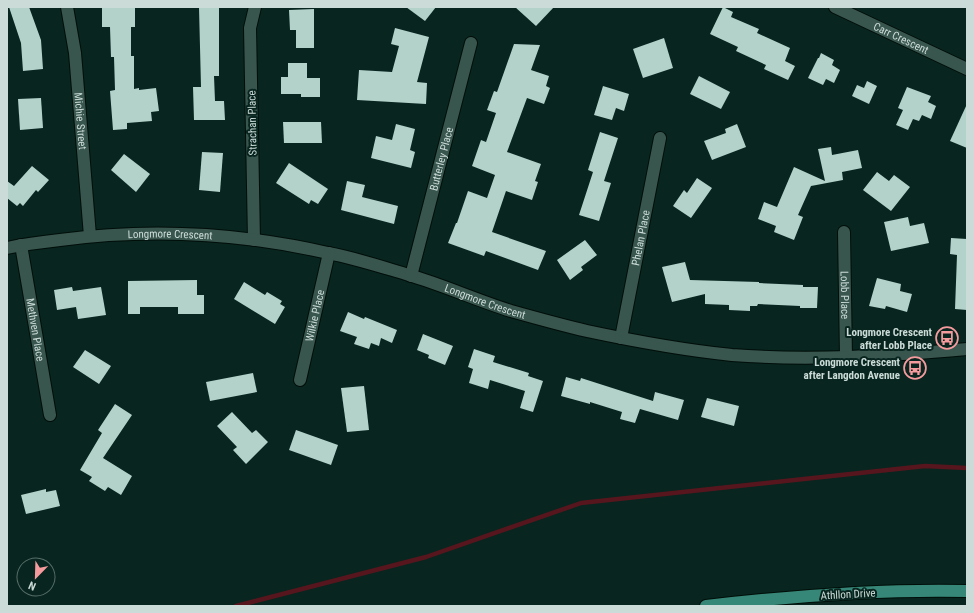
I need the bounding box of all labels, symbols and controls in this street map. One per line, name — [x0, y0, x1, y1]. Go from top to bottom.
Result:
street label: Carr Crescent — [871, 20, 930, 57]
street label: Strachan Place — [245, 90, 260, 156]
street label: Michie Street — [71, 92, 89, 150]
street label: Butterley Place — [427, 126, 456, 192]
street label: Phelan Place — [629, 209, 653, 267]
street label: Longmore Crescent — [127, 228, 213, 243]
street label: Lobb Place — [838, 271, 851, 319]
street label: Longmore Crescent — [443, 282, 527, 322]
street label: Wilkie Place — [303, 289, 327, 343]
street label: Methven Place — [23, 297, 47, 362]
bus stop icon: Longmore Crescent after Lobb Place — [934, 325, 960, 351]
place label: Longmore Crescent after Lobb Place — [846, 326, 933, 352]
bus stop icon: Longmore Crescent after Langdon Avenue — [902, 355, 928, 381]
place label: Longmore Crescent after Langdon Avenue — [804, 356, 901, 382]
north arrow — [16, 557, 56, 597]
text: N — [26, 578, 38, 593]
street label: Athllon Drive — [820, 587, 876, 602]

